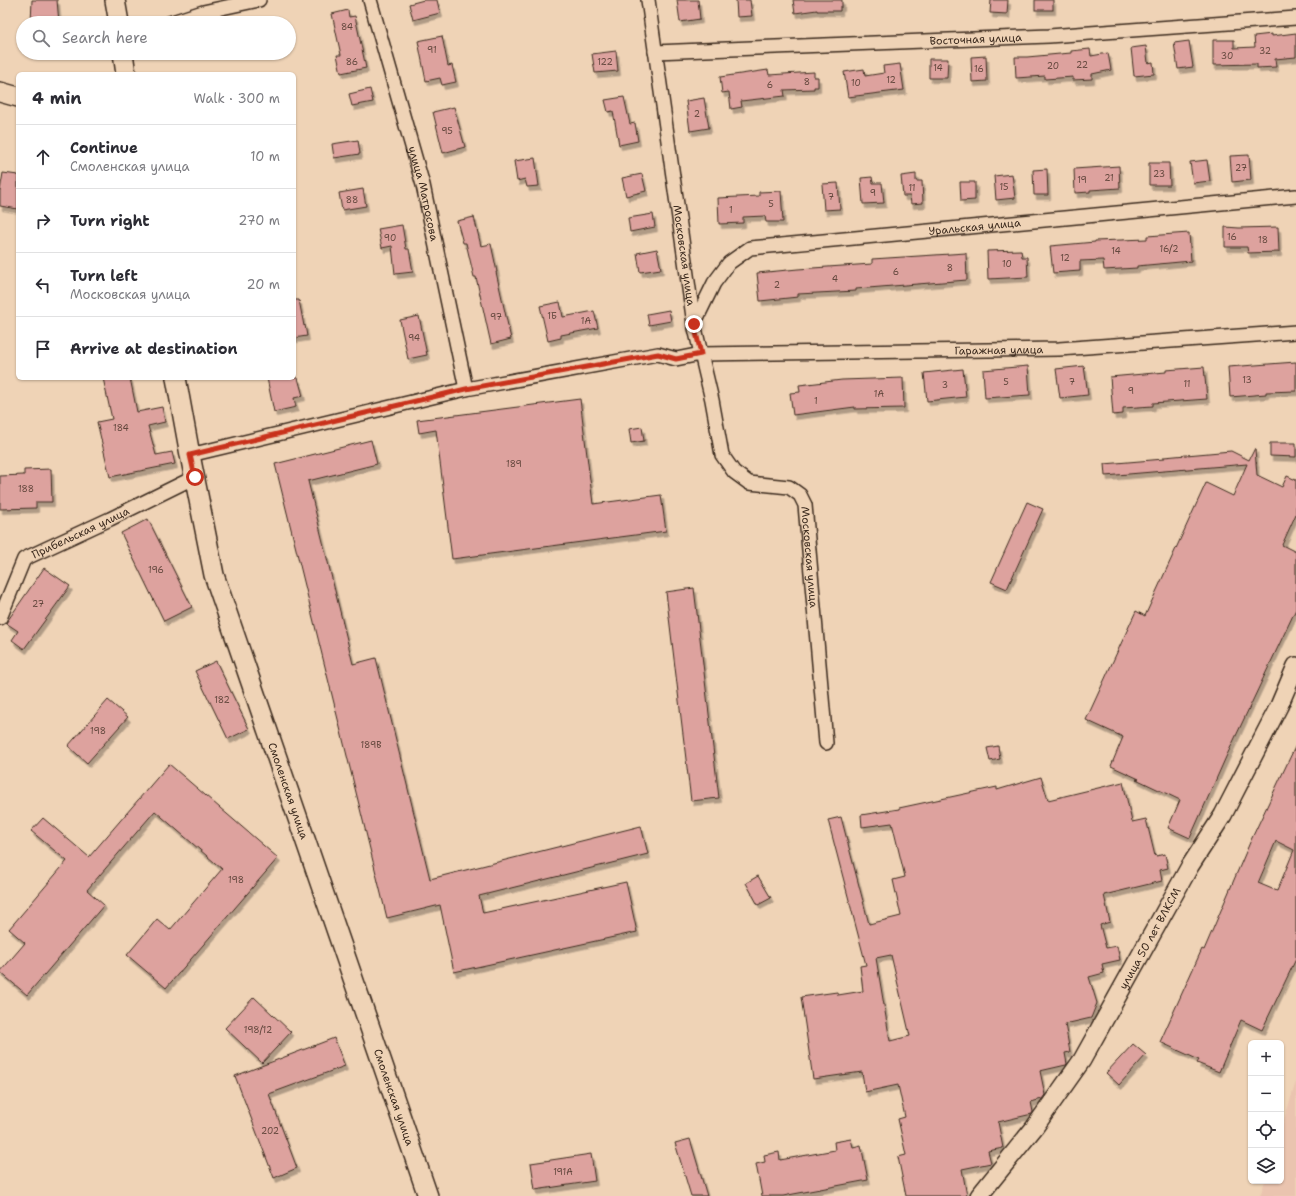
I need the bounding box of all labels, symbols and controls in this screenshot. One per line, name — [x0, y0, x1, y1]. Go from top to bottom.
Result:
search box — [16, 16, 296, 60]
house number: 84 — [341, 21, 353, 33]
icon: search — [30, 27, 52, 49]
text: Search here — [62, 28, 148, 48]
street label: Восточная улица — [929, 30, 1022, 49]
house number: 91 — [427, 44, 437, 56]
house number: 32 — [1259, 45, 1271, 57]
house number: 30 — [1221, 50, 1233, 62]
house number: 86 — [346, 56, 358, 68]
house number: 122 — [597, 56, 613, 68]
house number: 22 — [1076, 59, 1088, 71]
house number: 20 — [1047, 60, 1059, 72]
house number: 14 — [933, 62, 943, 74]
house number: 16 — [974, 63, 984, 75]
house number: 12 — [886, 74, 896, 86]
house number: 8 — [804, 76, 810, 88]
house number: 10 — [851, 77, 861, 89]
house number: 6 — [767, 79, 773, 91]
text: 4 min — [32, 87, 82, 109]
text: Walk · 300 m — [193, 90, 280, 107]
house number: 2 — [694, 108, 700, 120]
house number: 95 — [441, 125, 453, 137]
text: Continue — [70, 138, 138, 158]
street label: улица Матросова — [404, 145, 442, 243]
icon: ahead — [32, 146, 54, 168]
text: 10 m — [250, 148, 280, 165]
text: Смоленская улица — [70, 158, 190, 175]
house number: 27 — [1235, 162, 1247, 174]
house number: 23 — [1153, 168, 1165, 180]
house number: 21 — [1104, 172, 1114, 184]
house number: 19 — [1077, 174, 1087, 186]
house number: 15 — [999, 181, 1009, 193]
house number: 11 — [908, 182, 916, 194]
house number: 9 — [870, 187, 876, 199]
house number: 7 — [828, 191, 834, 203]
house number: 88 — [346, 194, 358, 206]
house number: 5 — [768, 198, 774, 210]
street label: Московская улица — [669, 204, 698, 307]
house number: 1 — [729, 204, 733, 216]
icon: right — [32, 210, 54, 232]
text: Turn right — [70, 211, 150, 231]
text: 270 m — [238, 212, 280, 229]
street label: Уральская улица — [928, 215, 1021, 239]
house number: 16 — [1227, 231, 1237, 243]
house number: 90 — [384, 232, 396, 244]
house number: 18 — [1258, 234, 1268, 246]
house number: 16/2 — [1160, 243, 1178, 255]
house number: 14 — [1111, 245, 1121, 257]
house number: 12 — [1060, 252, 1070, 264]
house number: 10 — [1002, 258, 1012, 270]
house number: 8 — [947, 262, 953, 274]
text: Turn left — [70, 266, 138, 286]
house number: 6 — [893, 266, 899, 278]
house number: 4 — [832, 273, 838, 285]
icon: left — [32, 274, 54, 296]
text: 20 m — [247, 276, 280, 293]
house number: 2 — [774, 279, 780, 291]
text: Московская улица — [70, 286, 190, 303]
house number: 1Б — [547, 310, 557, 322]
house number: 97 — [490, 311, 502, 323]
house number: 1А — [581, 315, 592, 327]
route end — [685, 315, 703, 333]
house number: 94 — [408, 332, 420, 344]
icon: arrive — [32, 338, 54, 360]
text: Arrive at destination — [70, 339, 238, 359]
street label: Гаражная улица — [954, 342, 1044, 358]
house number: 13 — [1242, 374, 1252, 386]
house number: 5 — [1003, 376, 1009, 388]
house number: 7 — [1069, 376, 1075, 388]
house number: 11 — [1183, 378, 1191, 390]
house number: 3 — [942, 379, 948, 391]
house number: 9 — [1128, 385, 1134, 397]
house number: 1А — [874, 388, 885, 400]
house number: 1 — [814, 395, 818, 407]
house number: 184 — [113, 422, 129, 434]
house number: 189 — [506, 458, 522, 470]
route start — [186, 468, 204, 486]
house number: 188 — [18, 483, 34, 495]
street label: Прибельская улица — [29, 504, 132, 562]
street label: Московская улица — [797, 506, 821, 609]
house number: 196 — [148, 564, 164, 576]
house number: 27 — [32, 598, 44, 610]
house number: 182 — [214, 694, 230, 706]
house number: 198 — [90, 725, 106, 737]
house number: 189В — [360, 739, 382, 751]
street label: Смоленская улица — [264, 741, 312, 842]
house number: 198 — [228, 874, 244, 886]
street label: улица 50 лет ВЛКСМ — [1116, 885, 1185, 992]
house number: 198/12 — [244, 1024, 272, 1036]
map controls — [1248, 1040, 1284, 1184]
button: + — [1248, 1040, 1284, 1076]
street label: Смоленская улица — [370, 1047, 417, 1148]
button: − — [1248, 1076, 1284, 1112]
button: locate — [1248, 1112, 1284, 1148]
house number: 202 — [261, 1125, 279, 1137]
button: layers — [1248, 1148, 1284, 1184]
house number: 191А — [553, 1166, 573, 1178]

